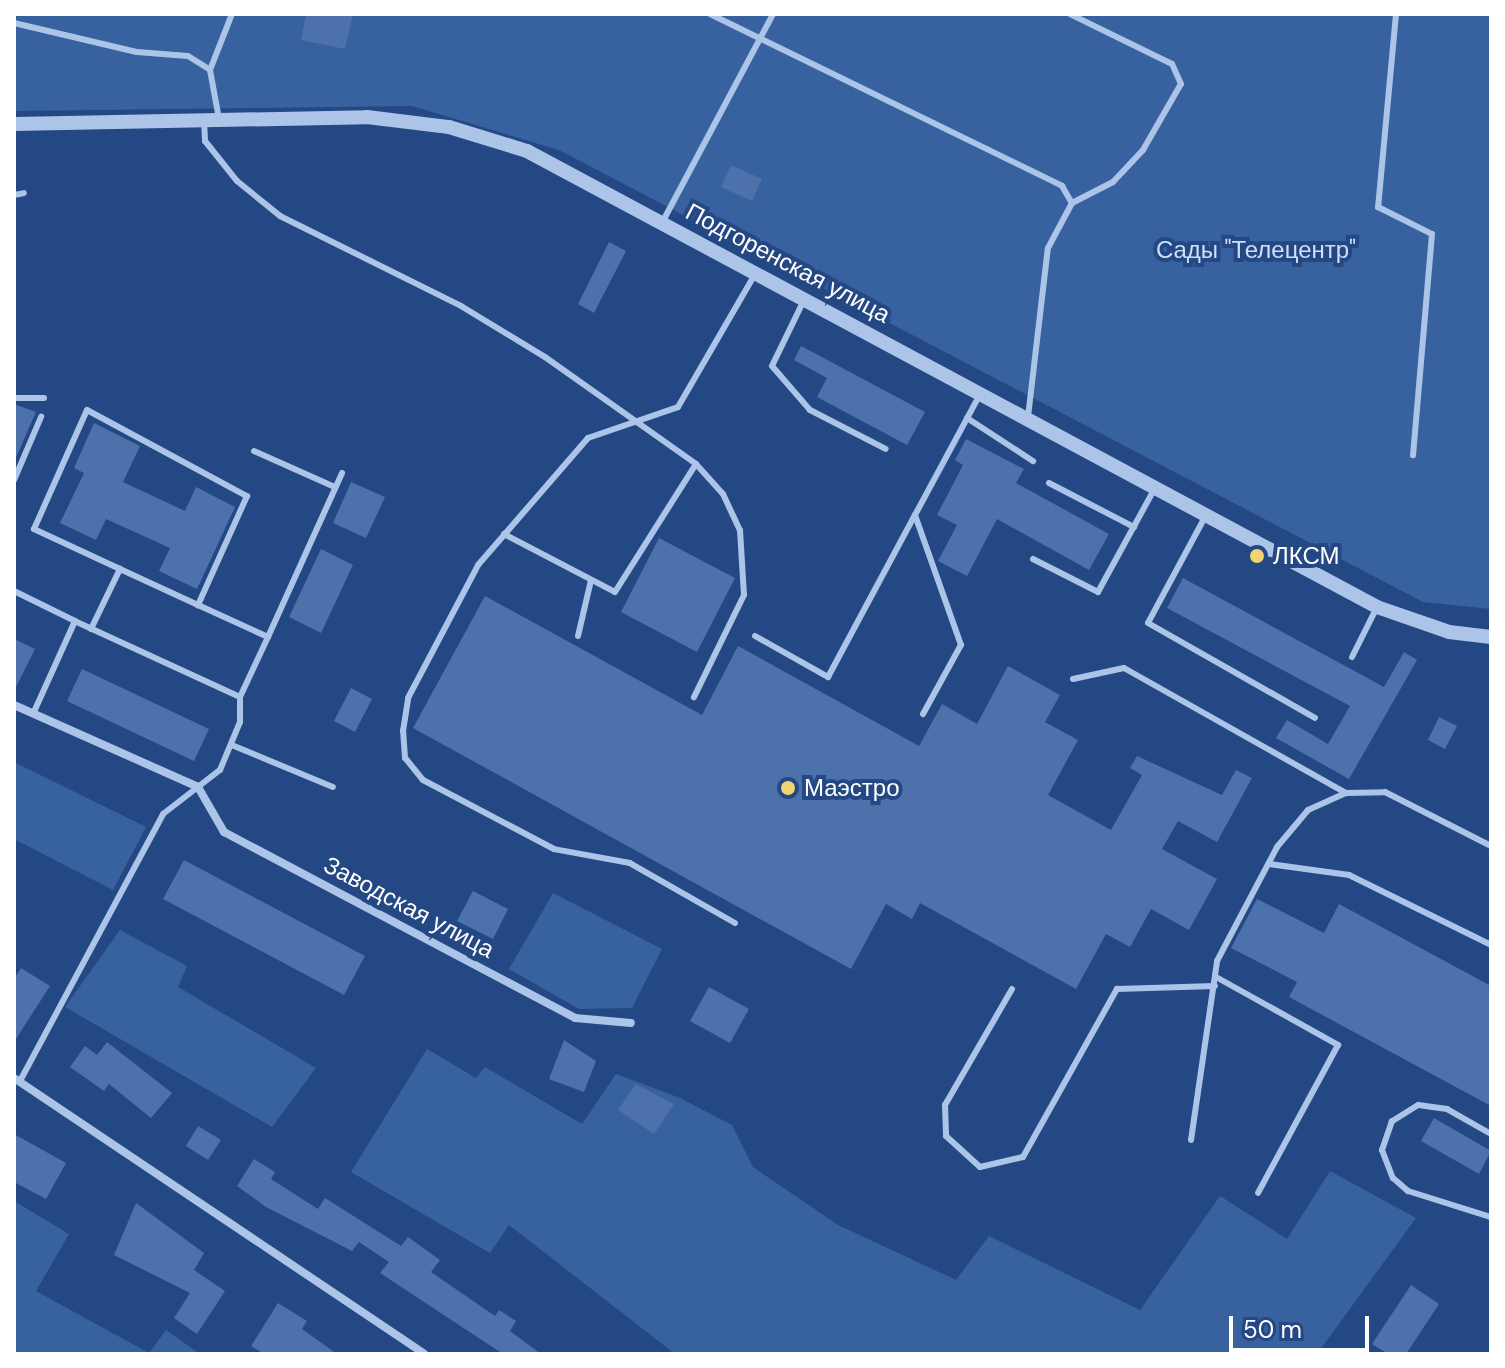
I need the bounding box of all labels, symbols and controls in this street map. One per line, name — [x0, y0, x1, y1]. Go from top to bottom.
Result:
street label: Подгоренская улица — [681, 197, 895, 329]
park label: Сады "Телецентр" — [1156, 236, 1356, 264]
place label: ЛКСМ — [1273, 542, 1340, 570]
marker: ЛКСМ — [1248, 547, 1266, 565]
place label: Маэстро — [804, 774, 900, 802]
marker: Маэстро — [779, 779, 797, 797]
street label: Заводская улица — [319, 850, 499, 964]
scale bar — [1233, 1300, 1373, 1350]
text: 50 m — [1243, 1314, 1302, 1345]

